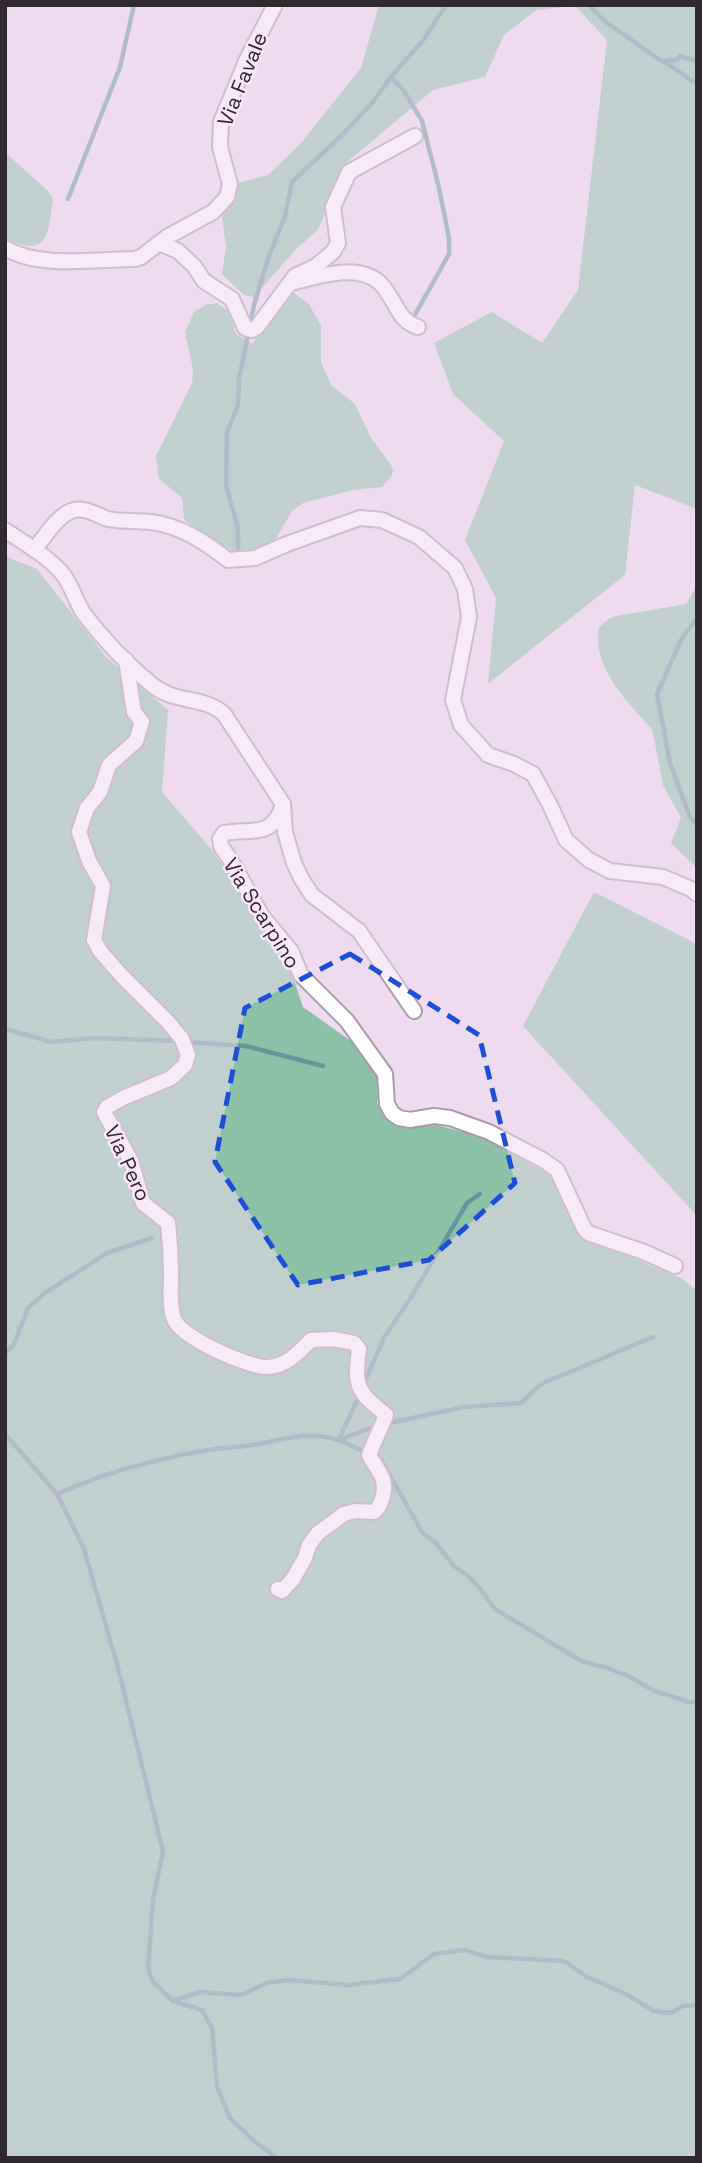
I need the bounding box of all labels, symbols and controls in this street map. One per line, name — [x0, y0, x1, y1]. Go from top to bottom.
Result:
street label: Via Favale — [211, 28, 273, 130]
street label: Via Scarpino — [217, 853, 307, 973]
street label: Via Pero — [99, 1121, 157, 1205]

